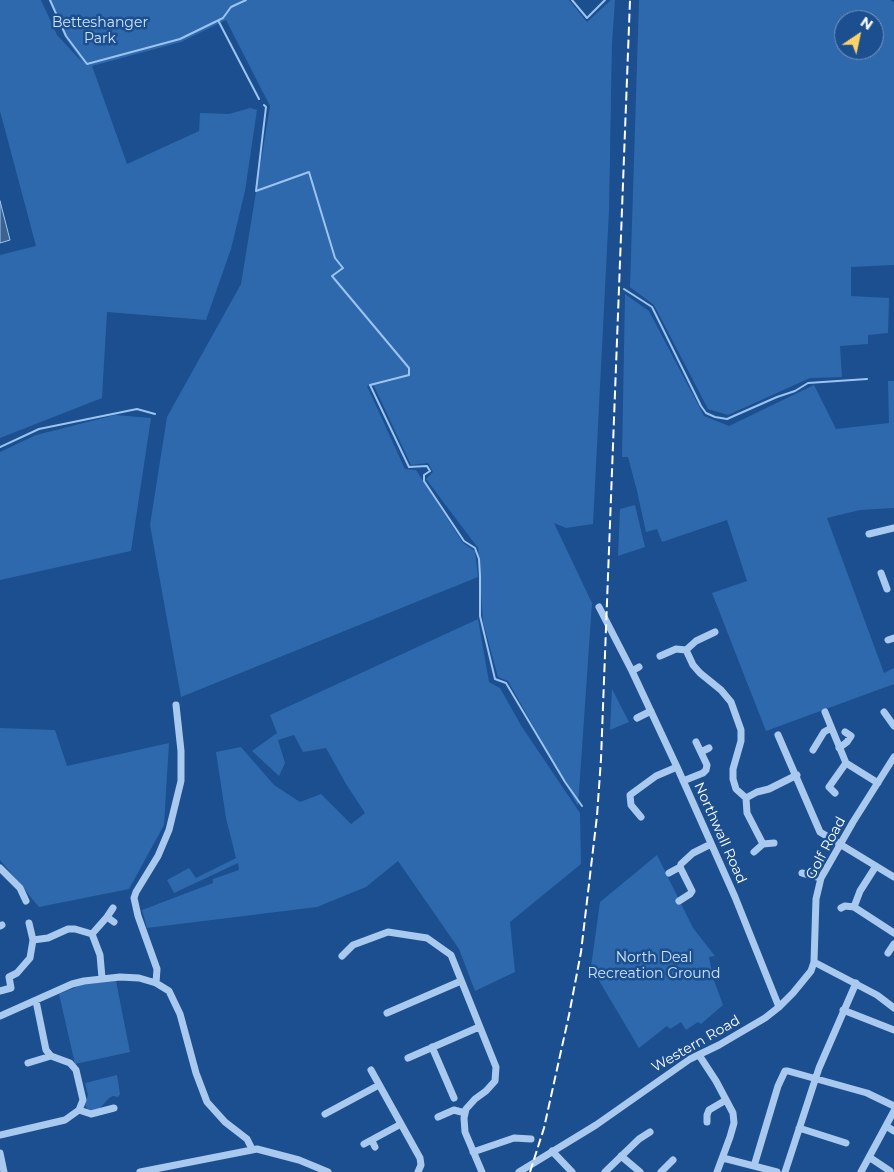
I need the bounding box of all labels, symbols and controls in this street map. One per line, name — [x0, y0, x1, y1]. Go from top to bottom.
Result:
north arrow — [834, 10, 884, 60]
text: N — [857, 13, 877, 34]
park label: Betteshanger Park — [52, 15, 148, 48]
street label: Northwall Road — [690, 780, 750, 886]
street label: Golf Road — [803, 814, 849, 882]
park label: North Deal Recreation Ground — [587, 950, 721, 982]
street label: Western Road — [649, 1012, 743, 1076]

